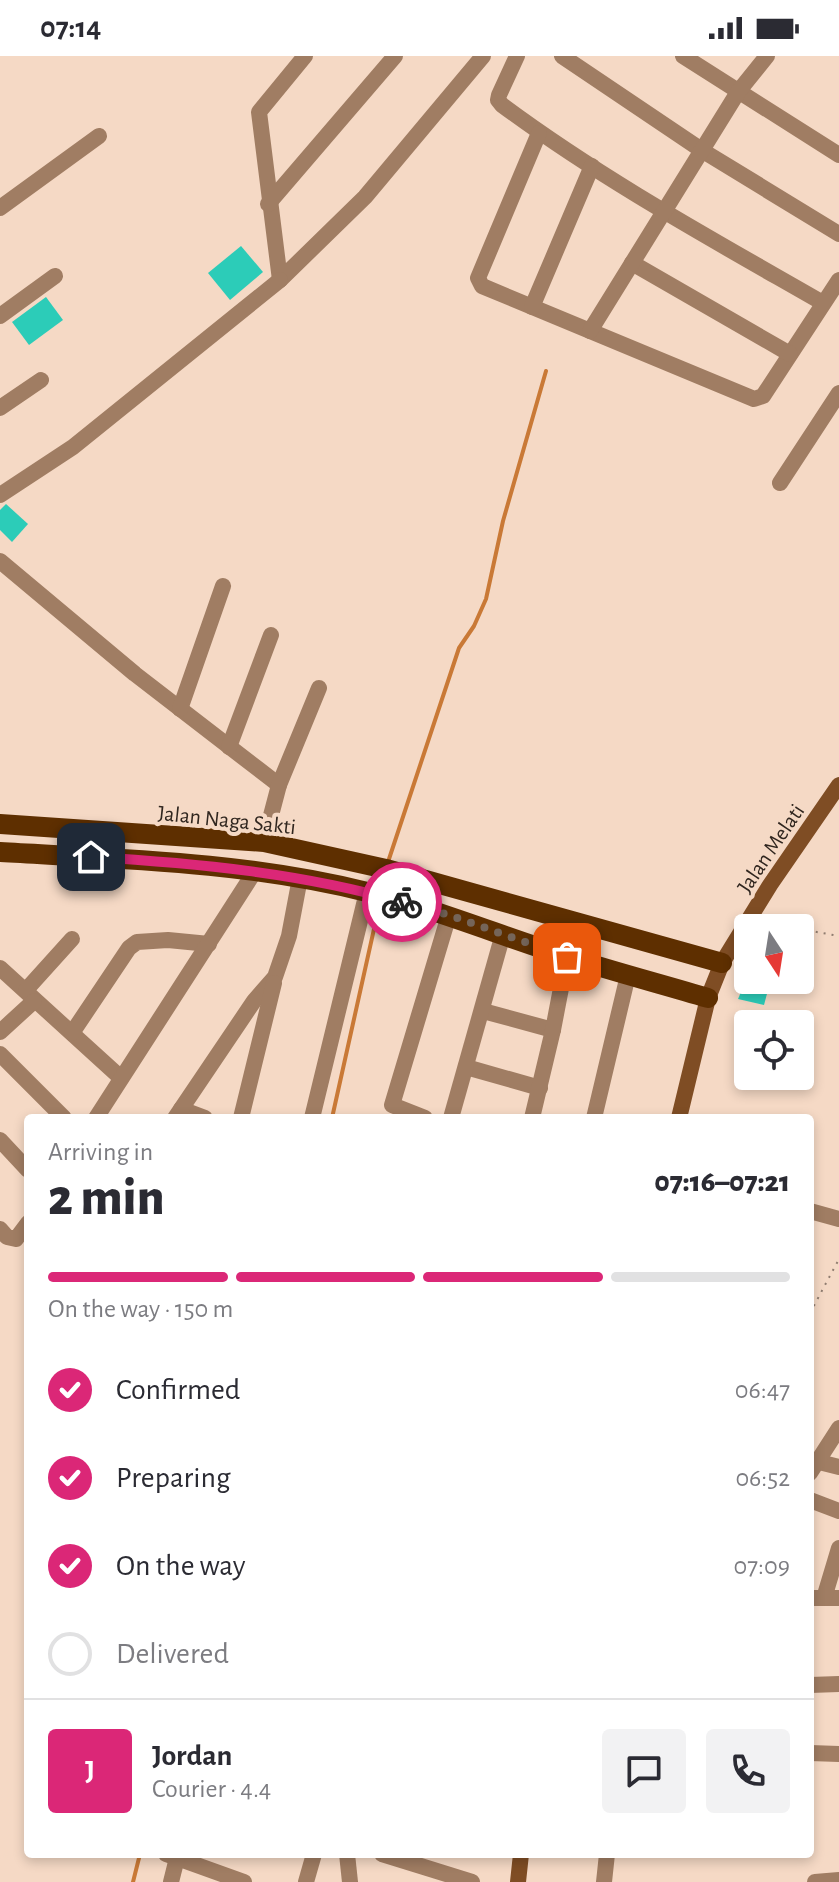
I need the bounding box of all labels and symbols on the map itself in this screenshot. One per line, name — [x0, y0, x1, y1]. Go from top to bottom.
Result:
street label: Jalan Melati — [733, 800, 808, 897]
street label: Jalan Naga Sakti — [157, 802, 297, 838]
pin — [57, 823, 125, 891]
courier — [362, 862, 442, 942]
north arrow — [734, 914, 814, 994]
pin — [533, 923, 601, 991]

